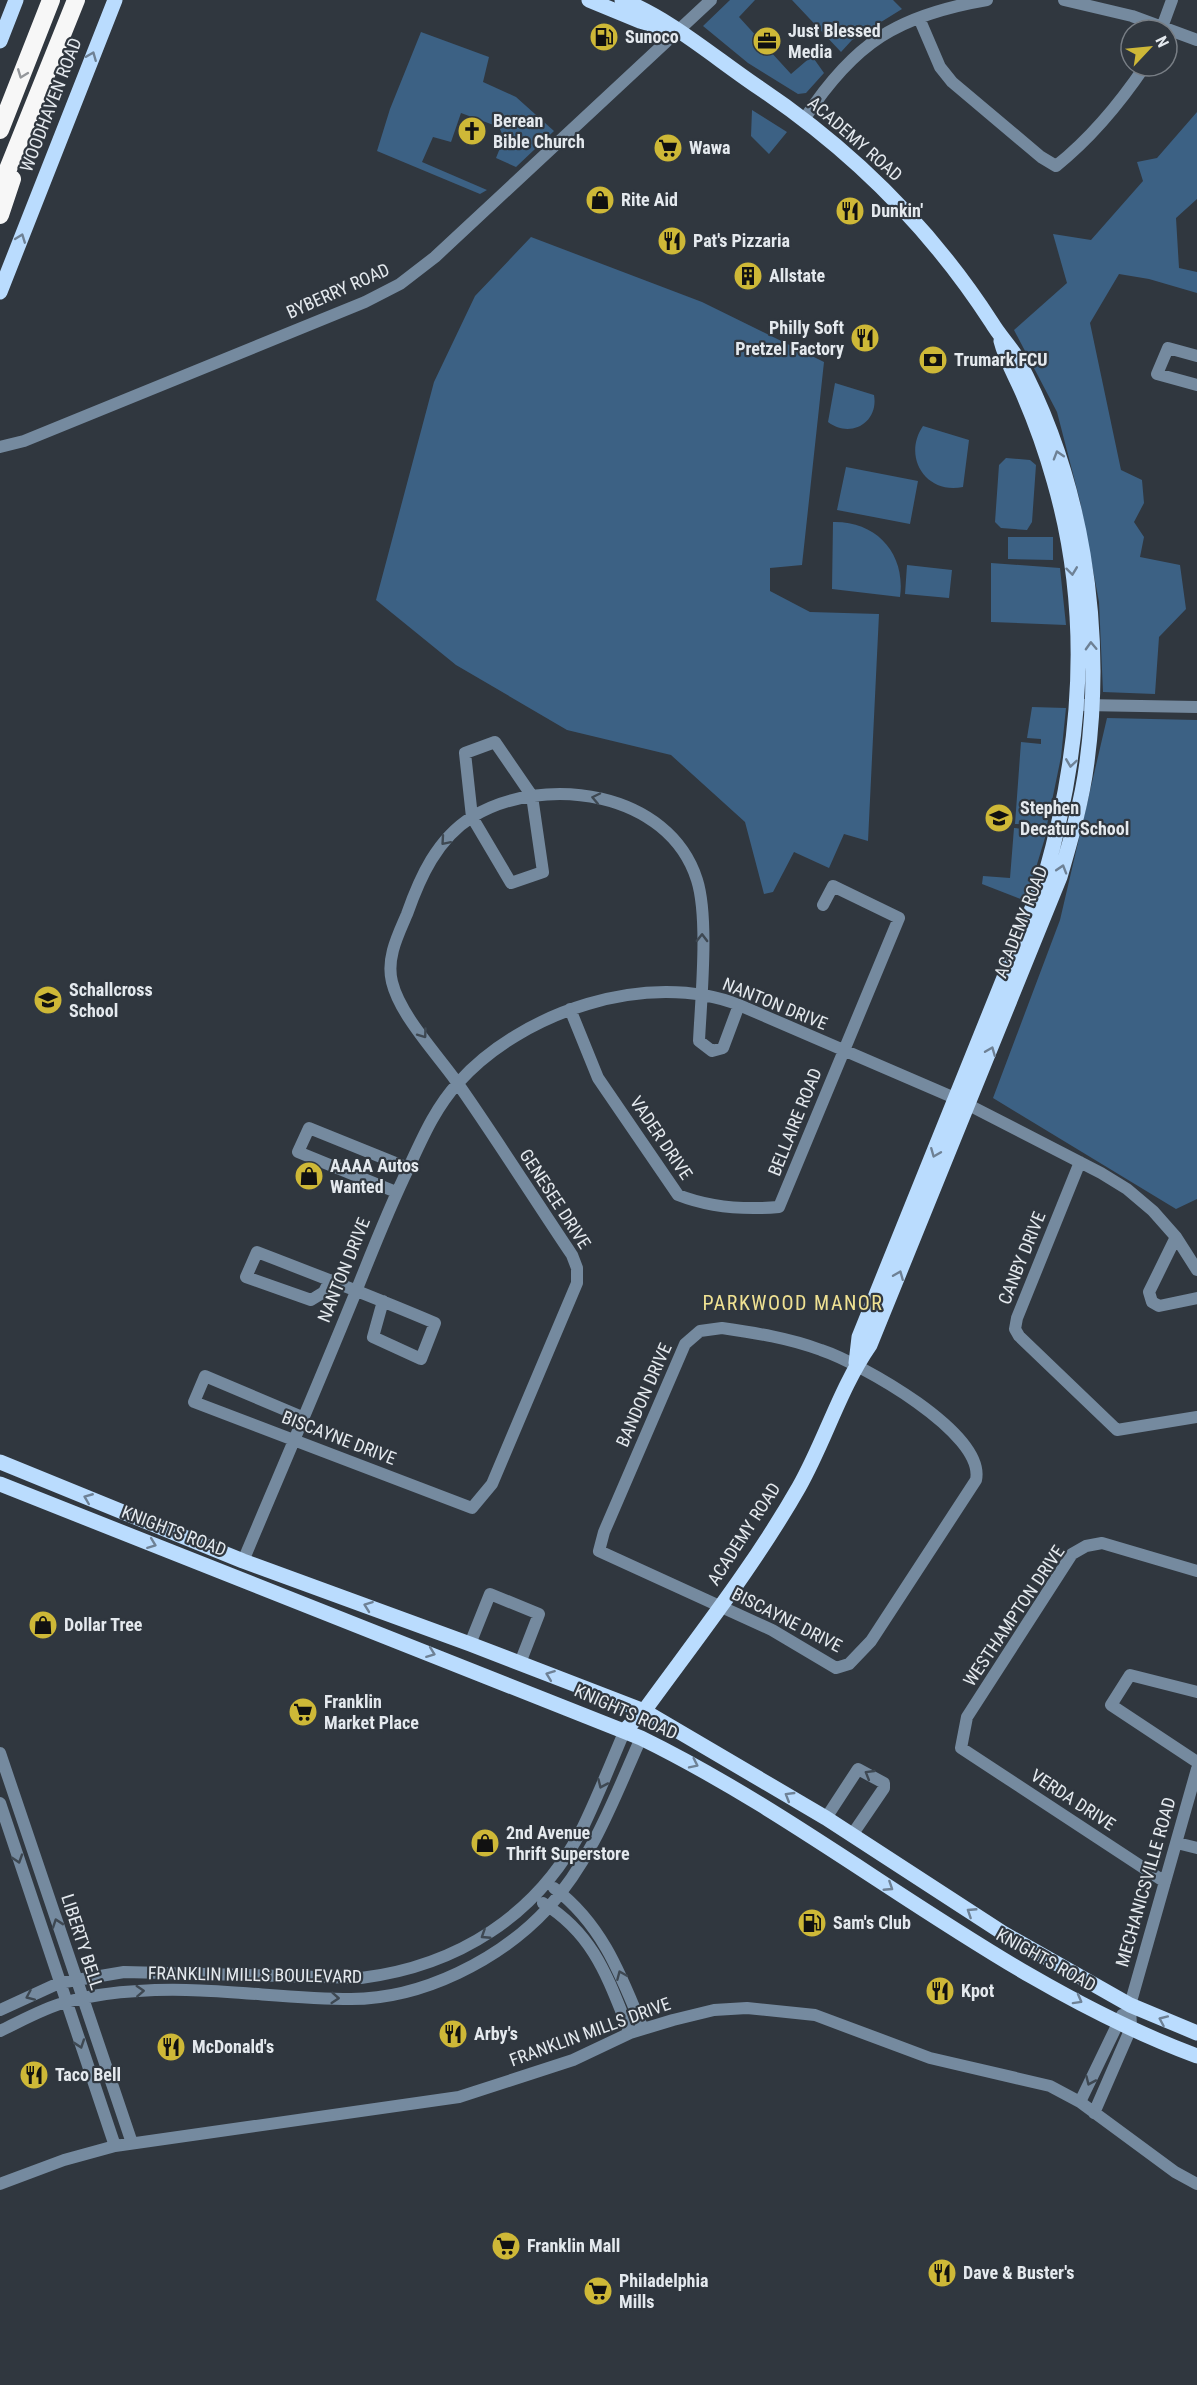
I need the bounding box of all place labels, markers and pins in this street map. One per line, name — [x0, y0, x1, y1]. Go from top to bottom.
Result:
place label: Just Blessed Media — [788, 20, 881, 62]
fuel station icon: Sunoco — [588, 21, 620, 53]
office icon: Just Blessed Media — [751, 25, 783, 57]
place label: Sunoco — [625, 26, 679, 47]
place label: Berean Bible Church — [493, 110, 585, 152]
church icon: Berean Bible Church — [456, 115, 488, 147]
supermarket icon: Wawa — [652, 132, 684, 164]
place label: Wawa — [689, 137, 731, 158]
shop icon: Rite Aid — [584, 184, 616, 216]
place label: Rite Aid — [621, 189, 678, 210]
restaurant icon: Dunkin' — [834, 195, 866, 227]
place label: Dunkin' — [871, 200, 923, 221]
restaurant icon: Pat's Pizzaria — [656, 225, 688, 257]
place label: Pat's Pizzaria — [693, 230, 790, 251]
building icon: Allstate — [732, 260, 764, 292]
place label: Allstate — [769, 265, 826, 286]
place label: Philly Soft Pretzel Factory — [735, 317, 844, 359]
restaurant icon: Philly Soft Pretzel Factory — [849, 322, 881, 354]
bank icon: Trumark FCU — [917, 344, 949, 376]
place label: Trumark FCU — [954, 349, 1048, 370]
place label: Stephen Decatur School — [1020, 797, 1129, 839]
school or university icon: Stephen Decatur School — [983, 802, 1015, 834]
place label: Schallcross School — [69, 979, 153, 1021]
school or university icon: Schallcross School — [32, 984, 64, 1016]
place label: AAAA Autos Wanted — [330, 1155, 419, 1197]
shop icon: AAAA Autos Wanted — [293, 1160, 325, 1192]
shop icon: Dollar Tree — [27, 1609, 59, 1641]
place label: Dollar Tree — [64, 1614, 143, 1635]
place label: Franklin Market Place — [324, 1691, 419, 1733]
supermarket icon: Franklin Market Place — [287, 1696, 319, 1728]
place label: 2nd Avenue Thrift Superstore — [506, 1822, 630, 1864]
shop icon: 2nd Avenue Thrift Superstore — [469, 1827, 501, 1859]
fuel station icon: Sam's Club — [796, 1907, 828, 1939]
place label: Sam's Club — [833, 1912, 911, 1933]
restaurant icon: Kpot — [924, 1975, 956, 2007]
place label: Kpot — [961, 1980, 995, 2001]
restaurant icon: Arby's — [437, 2018, 469, 2050]
place label: Arby's — [474, 2023, 518, 2044]
restaurant icon: McDonald's — [155, 2031, 187, 2063]
place label: McDonald's — [192, 2036, 274, 2057]
restaurant icon: Taco Bell — [18, 2059, 50, 2091]
place label: Taco Bell — [55, 2064, 121, 2085]
supermarket icon: Franklin Mall — [490, 2230, 522, 2262]
place label: Franklin Mall — [527, 2235, 620, 2256]
restaurant icon: Dave & Buster's — [926, 2257, 958, 2289]
place label: Dave & Buster's — [963, 2262, 1074, 2283]
place label: Philadelphia Mills — [619, 2270, 709, 2312]
supermarket icon: Philadelphia Mills — [582, 2275, 614, 2307]

